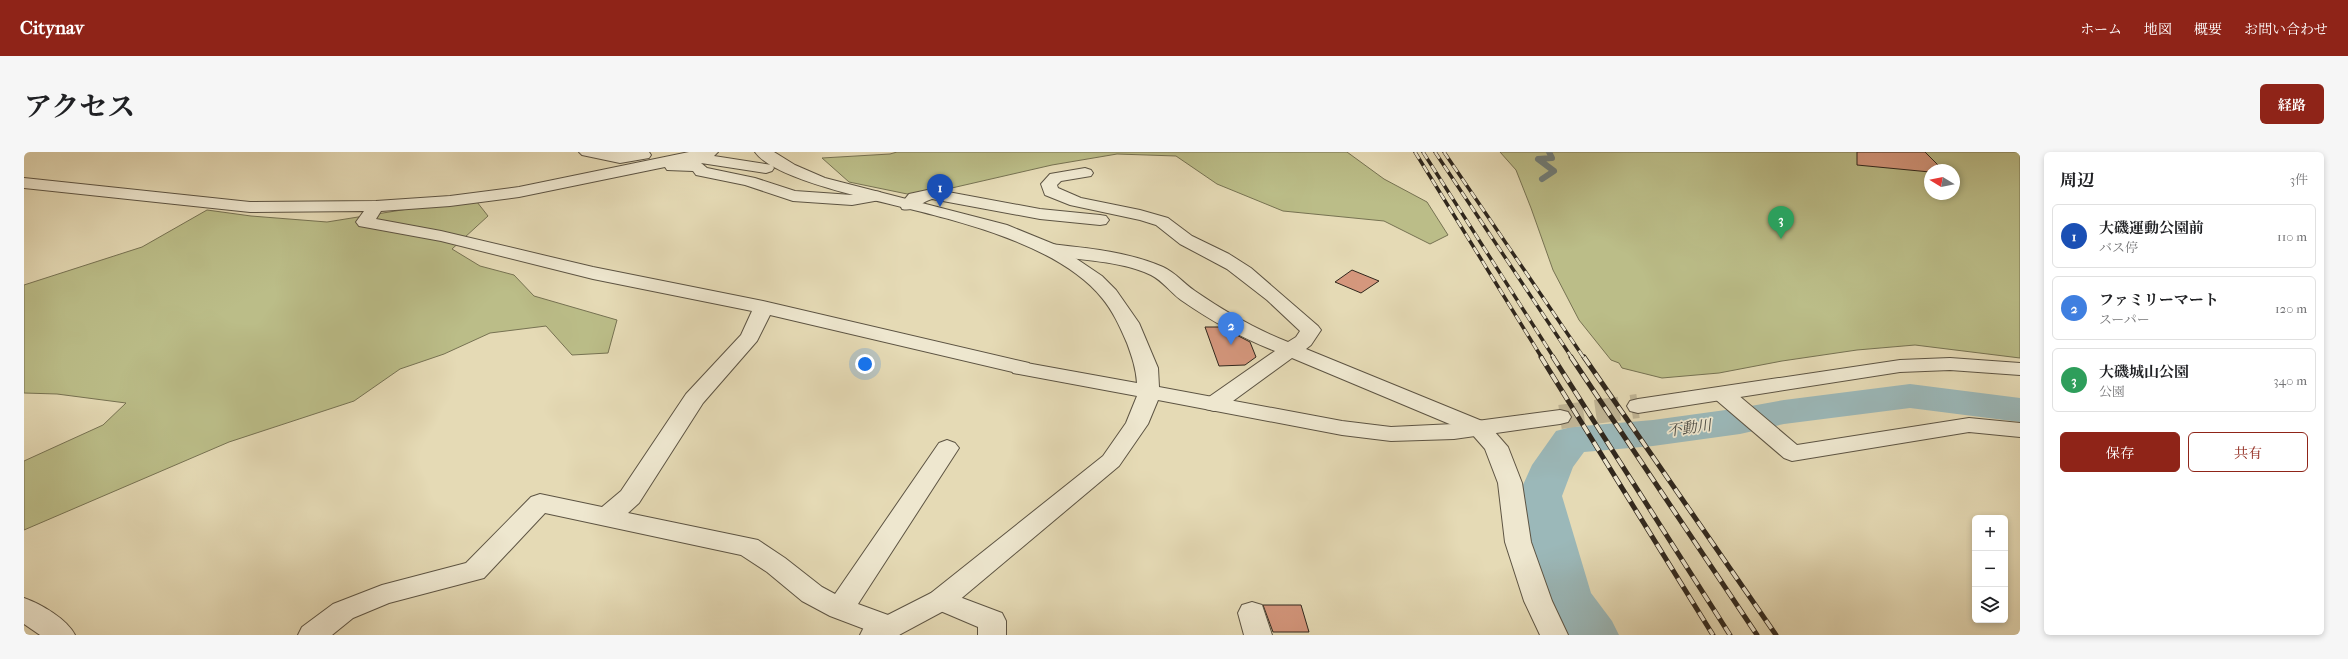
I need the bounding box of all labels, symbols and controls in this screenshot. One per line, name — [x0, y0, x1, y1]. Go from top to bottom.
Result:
text: Citynav — [20, 17, 84, 39]
text: ホーム — [2080, 21, 2122, 38]
text: 地図 — [2144, 21, 2172, 38]
text: 概要 — [2194, 21, 2222, 38]
text: お問い合わせ — [2244, 21, 2328, 38]
button: 経路 — [2260, 84, 2324, 124]
text: アクセス — [24, 90, 135, 123]
north arrow — [1924, 164, 1960, 200]
text: 周辺 — [2060, 170, 2094, 190]
text: 3件 — [2290, 172, 2308, 187]
pin: 1 — [927, 174, 953, 207]
pin: 3 — [1768, 206, 1794, 239]
text: 大磯運動公園前 — [2099, 219, 2204, 237]
text: 1 — [2072, 229, 2076, 244]
text: 110 m — [2277, 229, 2307, 244]
text: バス停 — [2099, 240, 2138, 255]
text: ファミリーマート — [2099, 291, 2219, 309]
text: 2 — [2071, 301, 2077, 316]
text: 120 m — [2275, 301, 2307, 316]
pin: 2 — [1218, 312, 1244, 345]
text: スーパー — [2099, 312, 2150, 327]
your location — [855, 354, 875, 374]
text: 大磯城山公園 — [2099, 363, 2189, 381]
text: 3 — [2071, 373, 2077, 388]
text: 340 m — [2273, 373, 2307, 388]
text: 公園 — [2099, 384, 2125, 399]
water label: 不動川 — [1665, 416, 1715, 440]
button: 保存 — [2060, 432, 2180, 472]
button: 共有 — [2188, 432, 2308, 472]
map controls — [1972, 515, 2008, 623]
button: + — [1972, 515, 2008, 551]
button: − — [1972, 551, 2008, 587]
button: layers — [1972, 587, 2008, 623]

